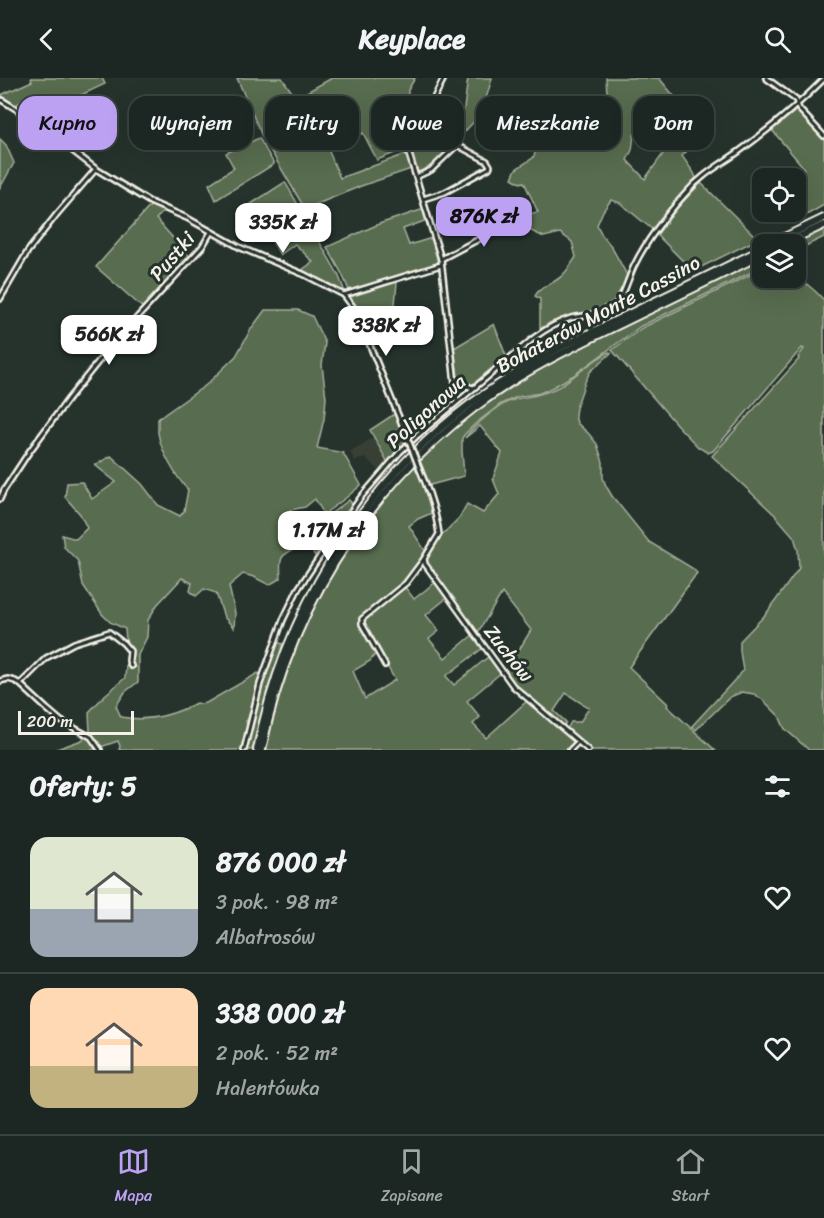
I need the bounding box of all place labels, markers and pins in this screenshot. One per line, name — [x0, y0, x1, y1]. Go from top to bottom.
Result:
pin: 876K zł — [429, 197, 539, 248]
pin: 335K zł — [228, 203, 338, 254]
pin: 338K zł — [331, 306, 441, 357]
pin: 566K zł — [54, 315, 164, 366]
pin: 1.17M zł — [266, 511, 390, 562]

